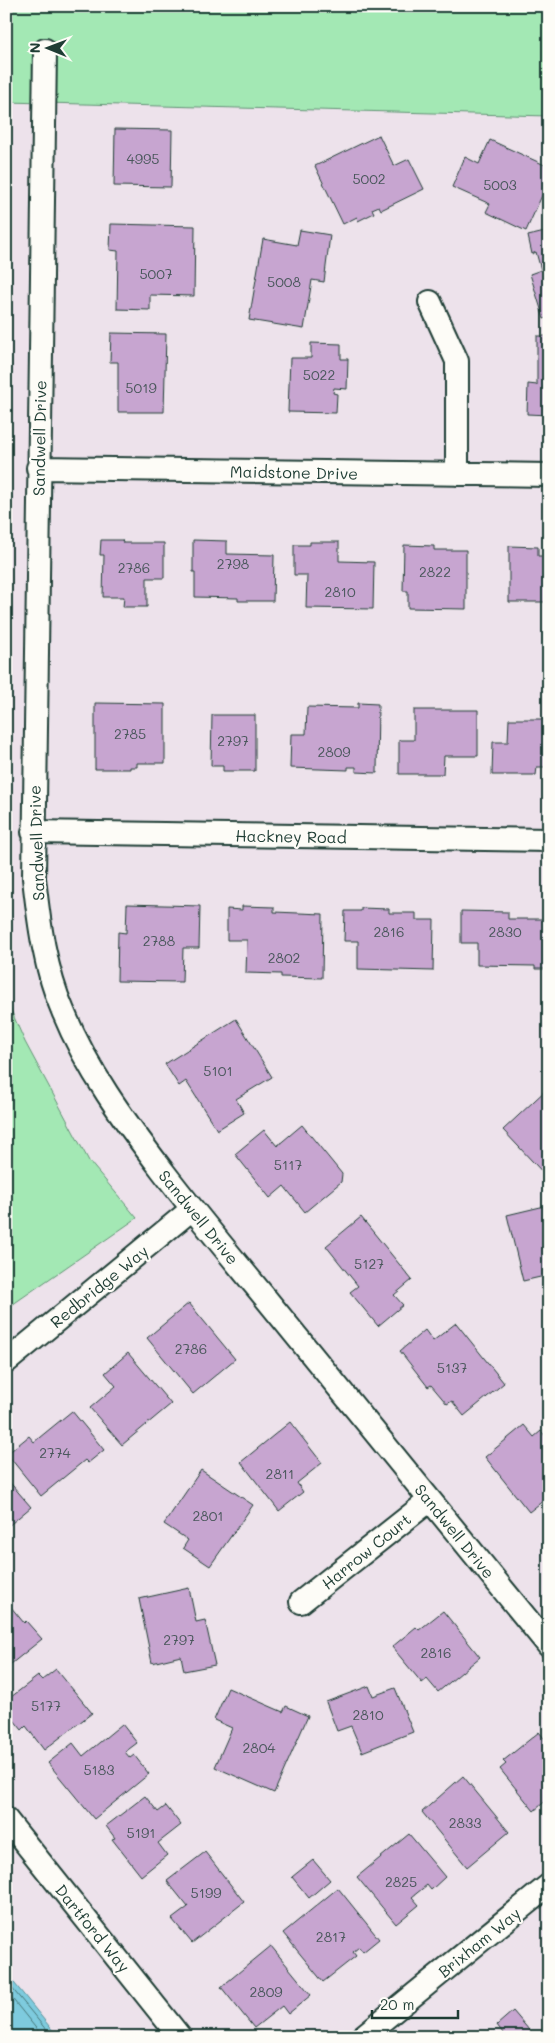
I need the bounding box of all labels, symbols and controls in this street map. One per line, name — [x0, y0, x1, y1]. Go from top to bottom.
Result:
north arrow — [22, 22, 72, 72]
text: N — [25, 42, 44, 53]
house number: 4995 — [127, 149, 159, 168]
house number: 5002 — [352, 169, 386, 188]
house number: 5003 — [483, 175, 517, 194]
house number: 5007 — [139, 264, 173, 283]
house number: 5008 — [267, 272, 301, 291]
house number: 5022 — [303, 365, 335, 384]
house number: 5019 — [125, 378, 157, 397]
street label: Sandwell Drive — [27, 380, 51, 496]
street label: Maidstone Drive — [230, 460, 358, 484]
house number: 2798 — [217, 554, 249, 573]
house number: 2786 — [118, 558, 150, 577]
house number: 2822 — [419, 562, 451, 581]
house number: 2810 — [324, 582, 356, 601]
house number: 2785 — [114, 724, 146, 743]
house number: 2797 — [217, 731, 249, 750]
house number: 2809 — [317, 742, 351, 761]
street label: Sandwell Drive — [23, 785, 49, 901]
street label: Hackney Road — [235, 825, 347, 847]
house number: 2816 — [374, 922, 404, 941]
house number: 2830 — [488, 922, 522, 941]
house number: 2788 — [143, 931, 175, 950]
house number: 2802 — [268, 948, 300, 967]
house number: 5101 — [203, 1061, 233, 1080]
house number: 5117 — [274, 1155, 302, 1174]
street label: Sandwell Drive — [154, 1165, 244, 1269]
street label: Redbridge Way — [46, 1240, 152, 1332]
house number: 5127 — [354, 1254, 384, 1273]
house number: 2786 — [175, 1339, 207, 1358]
house number: 5137 — [437, 1358, 467, 1377]
house number: 2774 — [39, 1443, 72, 1462]
house number: 2811 — [266, 1464, 294, 1483]
street label: Sandwell Drive — [410, 1479, 500, 1583]
house number: 2801 — [192, 1506, 224, 1525]
street label: Harrow Court — [317, 1508, 415, 1594]
house number: 2797 — [163, 1630, 195, 1649]
house number: 2816 — [421, 1643, 451, 1662]
house number: 5177 — [31, 1696, 61, 1715]
house number: 2810 — [352, 1705, 384, 1724]
house number: 2804 — [242, 1738, 276, 1757]
house number: 5183 — [83, 1760, 115, 1779]
house number: 2833 — [449, 1813, 481, 1832]
house number: 5191 — [127, 1823, 155, 1842]
house number: 2825 — [385, 1872, 417, 1891]
street label: Dartford Way — [51, 1880, 135, 1976]
house number: 5199 — [191, 1883, 221, 1902]
street label: Brixham Way — [433, 1902, 525, 1982]
house number: 2817 — [316, 1927, 346, 1946]
house number: 2809 — [249, 1982, 283, 2001]
scale bar — [372, 1988, 459, 2020]
text: 20 m — [380, 1994, 414, 2014]

